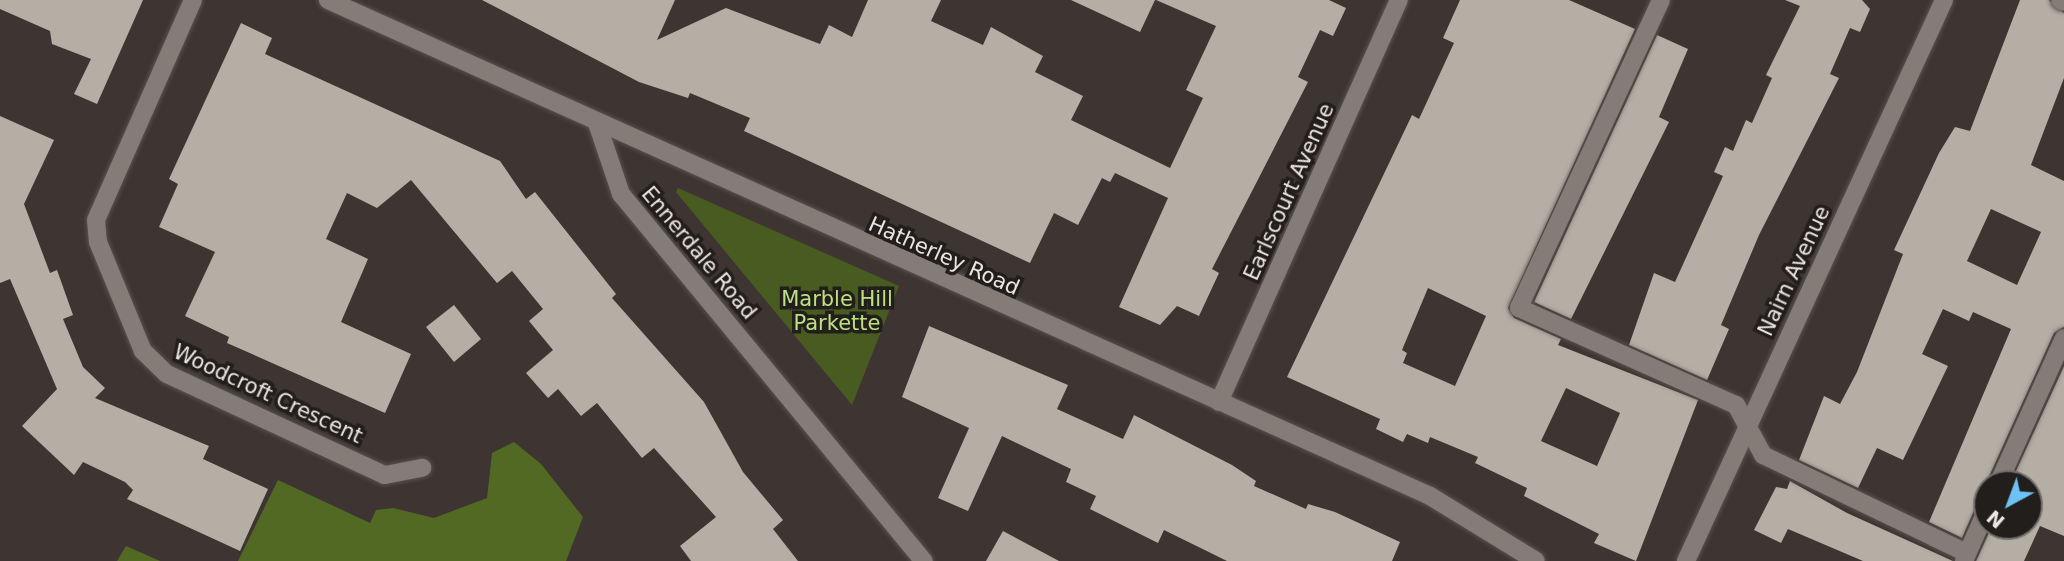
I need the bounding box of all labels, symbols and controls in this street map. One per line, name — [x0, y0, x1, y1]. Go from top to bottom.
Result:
street label: Earlscourt Avenue — [1239, 100, 1339, 284]
street label: Ennerdale Road — [636, 182, 762, 324]
street label: Nairn Avenue — [1753, 202, 1835, 340]
street label: Hatherley Road — [865, 211, 1023, 301]
park label: Marble Hill Parkette — [781, 286, 893, 336]
street label: Woodcroft Crescent — [169, 339, 367, 449]
north arrow — [1973, 470, 2043, 540]
text: N — [1982, 506, 2009, 533]

